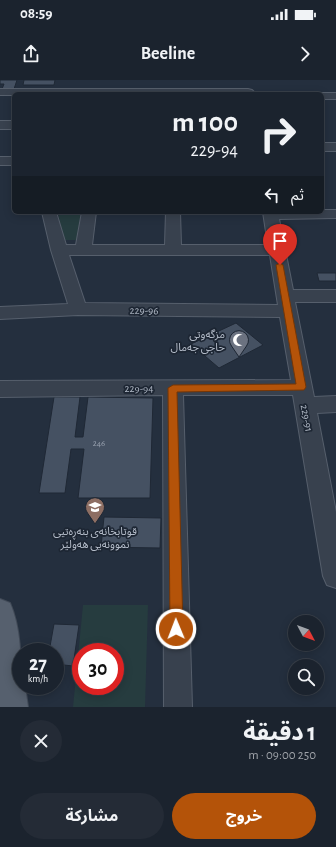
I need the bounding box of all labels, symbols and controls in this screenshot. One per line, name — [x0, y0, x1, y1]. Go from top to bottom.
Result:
text: 08:59 — [20, 6, 52, 21]
icon: share — [20, 43, 42, 65]
icon: forward — [294, 43, 316, 65]
text: Beeline — [141, 45, 195, 63]
icon: right — [252, 108, 304, 160]
text: 100 m — [172, 109, 238, 137]
text: 229-94 — [191, 142, 238, 160]
icon: left — [261, 184, 283, 206]
text: ثم — [291, 188, 304, 203]
pin — [263, 224, 297, 265]
icon: arrive — [269, 230, 291, 252]
street label: 229-96 — [129, 305, 159, 316]
place label: مزگەوتی حاجی جەمال — [170, 328, 226, 354]
mosque icon: مزگەوتی حاجی جەمال — [228, 329, 250, 357]
street label: 229-94 — [124, 383, 154, 394]
street label: 229-91 — [298, 404, 315, 433]
house number: 246 — [93, 439, 105, 448]
school or university icon: قوتابخانەی بنەڕەتیی نموونەیی هەولێر — [84, 496, 106, 524]
place label: قوتابخانەی بنەڕەتیی نموونەیی هەولێر — [53, 526, 137, 551]
position arrow — [155, 608, 197, 650]
north arrow — [288, 615, 324, 651]
map controls — [288, 615, 324, 695]
speed limit sign: 30 — [72, 643, 124, 695]
text: 27 — [29, 654, 47, 674]
button: search — [288, 659, 324, 695]
text: km/h — [28, 674, 48, 684]
button: close — [20, 720, 62, 762]
text: 1 دقيقة — [243, 721, 316, 745]
text: 250 m · 09:00 — [248, 749, 316, 762]
button: مشاركة — [20, 793, 164, 839]
button: خروج — [172, 793, 316, 839]

